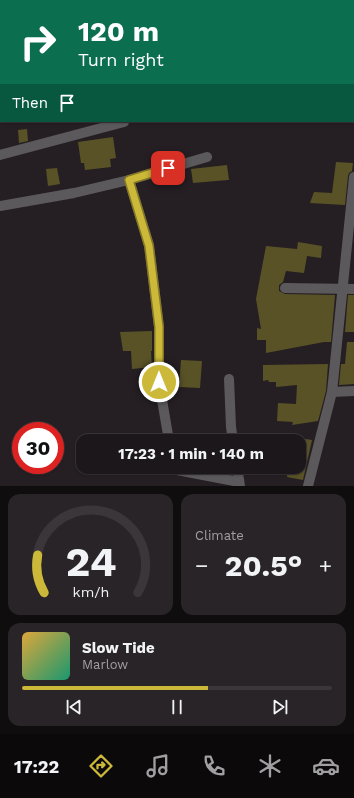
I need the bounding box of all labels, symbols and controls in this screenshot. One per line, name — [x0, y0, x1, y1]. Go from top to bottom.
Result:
text: 120 m — [78, 15, 159, 48]
icon: right — [12, 16, 64, 68]
text: Turn right — [78, 49, 164, 70]
icon: arrive — [56, 92, 78, 114]
text: Then — [12, 94, 48, 112]
pin — [151, 151, 185, 185]
icon: arrive — [157, 157, 179, 179]
position arrow — [138, 361, 180, 403]
speed limit sign: 30 — [12, 422, 64, 474]
text: 17:23 · 1 min · 140 m — [118, 445, 264, 463]
text: Climate — [195, 528, 244, 543]
text: 24 — [65, 536, 116, 585]
text: 20.5° — [225, 548, 302, 583]
text: − — [195, 553, 208, 578]
text: + — [319, 553, 332, 578]
text: km/h — [72, 583, 109, 599]
text: Slow Tide — [82, 639, 155, 657]
text: Marlow — [82, 657, 128, 672]
icon: previous — [63, 696, 85, 718]
icon: pause — [166, 696, 188, 718]
icon: next — [269, 696, 291, 718]
icon: directions — [87, 752, 115, 780]
icon: music — [144, 752, 172, 780]
icon: phone — [200, 752, 228, 780]
icon: climate — [256, 752, 284, 780]
icon: car — [312, 752, 340, 780]
text: 17:22 — [14, 756, 59, 777]

